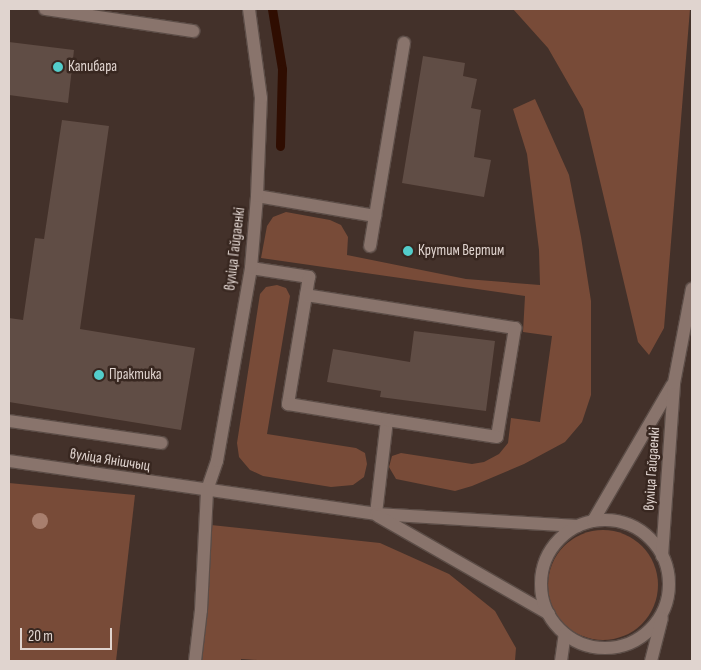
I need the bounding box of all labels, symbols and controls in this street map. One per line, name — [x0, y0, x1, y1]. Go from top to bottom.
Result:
place label: Капибара — [68, 58, 117, 76]
marker: Капибара — [52, 61, 64, 73]
street label: вуліца Гайдаенкі — [221, 206, 249, 292]
place label: Крутим Вертим — [418, 242, 504, 260]
marker: Крутим Вертим — [402, 245, 414, 257]
place label: Практика — [109, 366, 162, 384]
marker: Практика — [93, 369, 105, 381]
street label: вуліца Гайдаенкі — [640, 427, 664, 511]
street label: вуліца Янішчыц — [69, 445, 151, 475]
scale bar — [22, 618, 115, 650]
text: 20 m — [28, 627, 53, 646]

